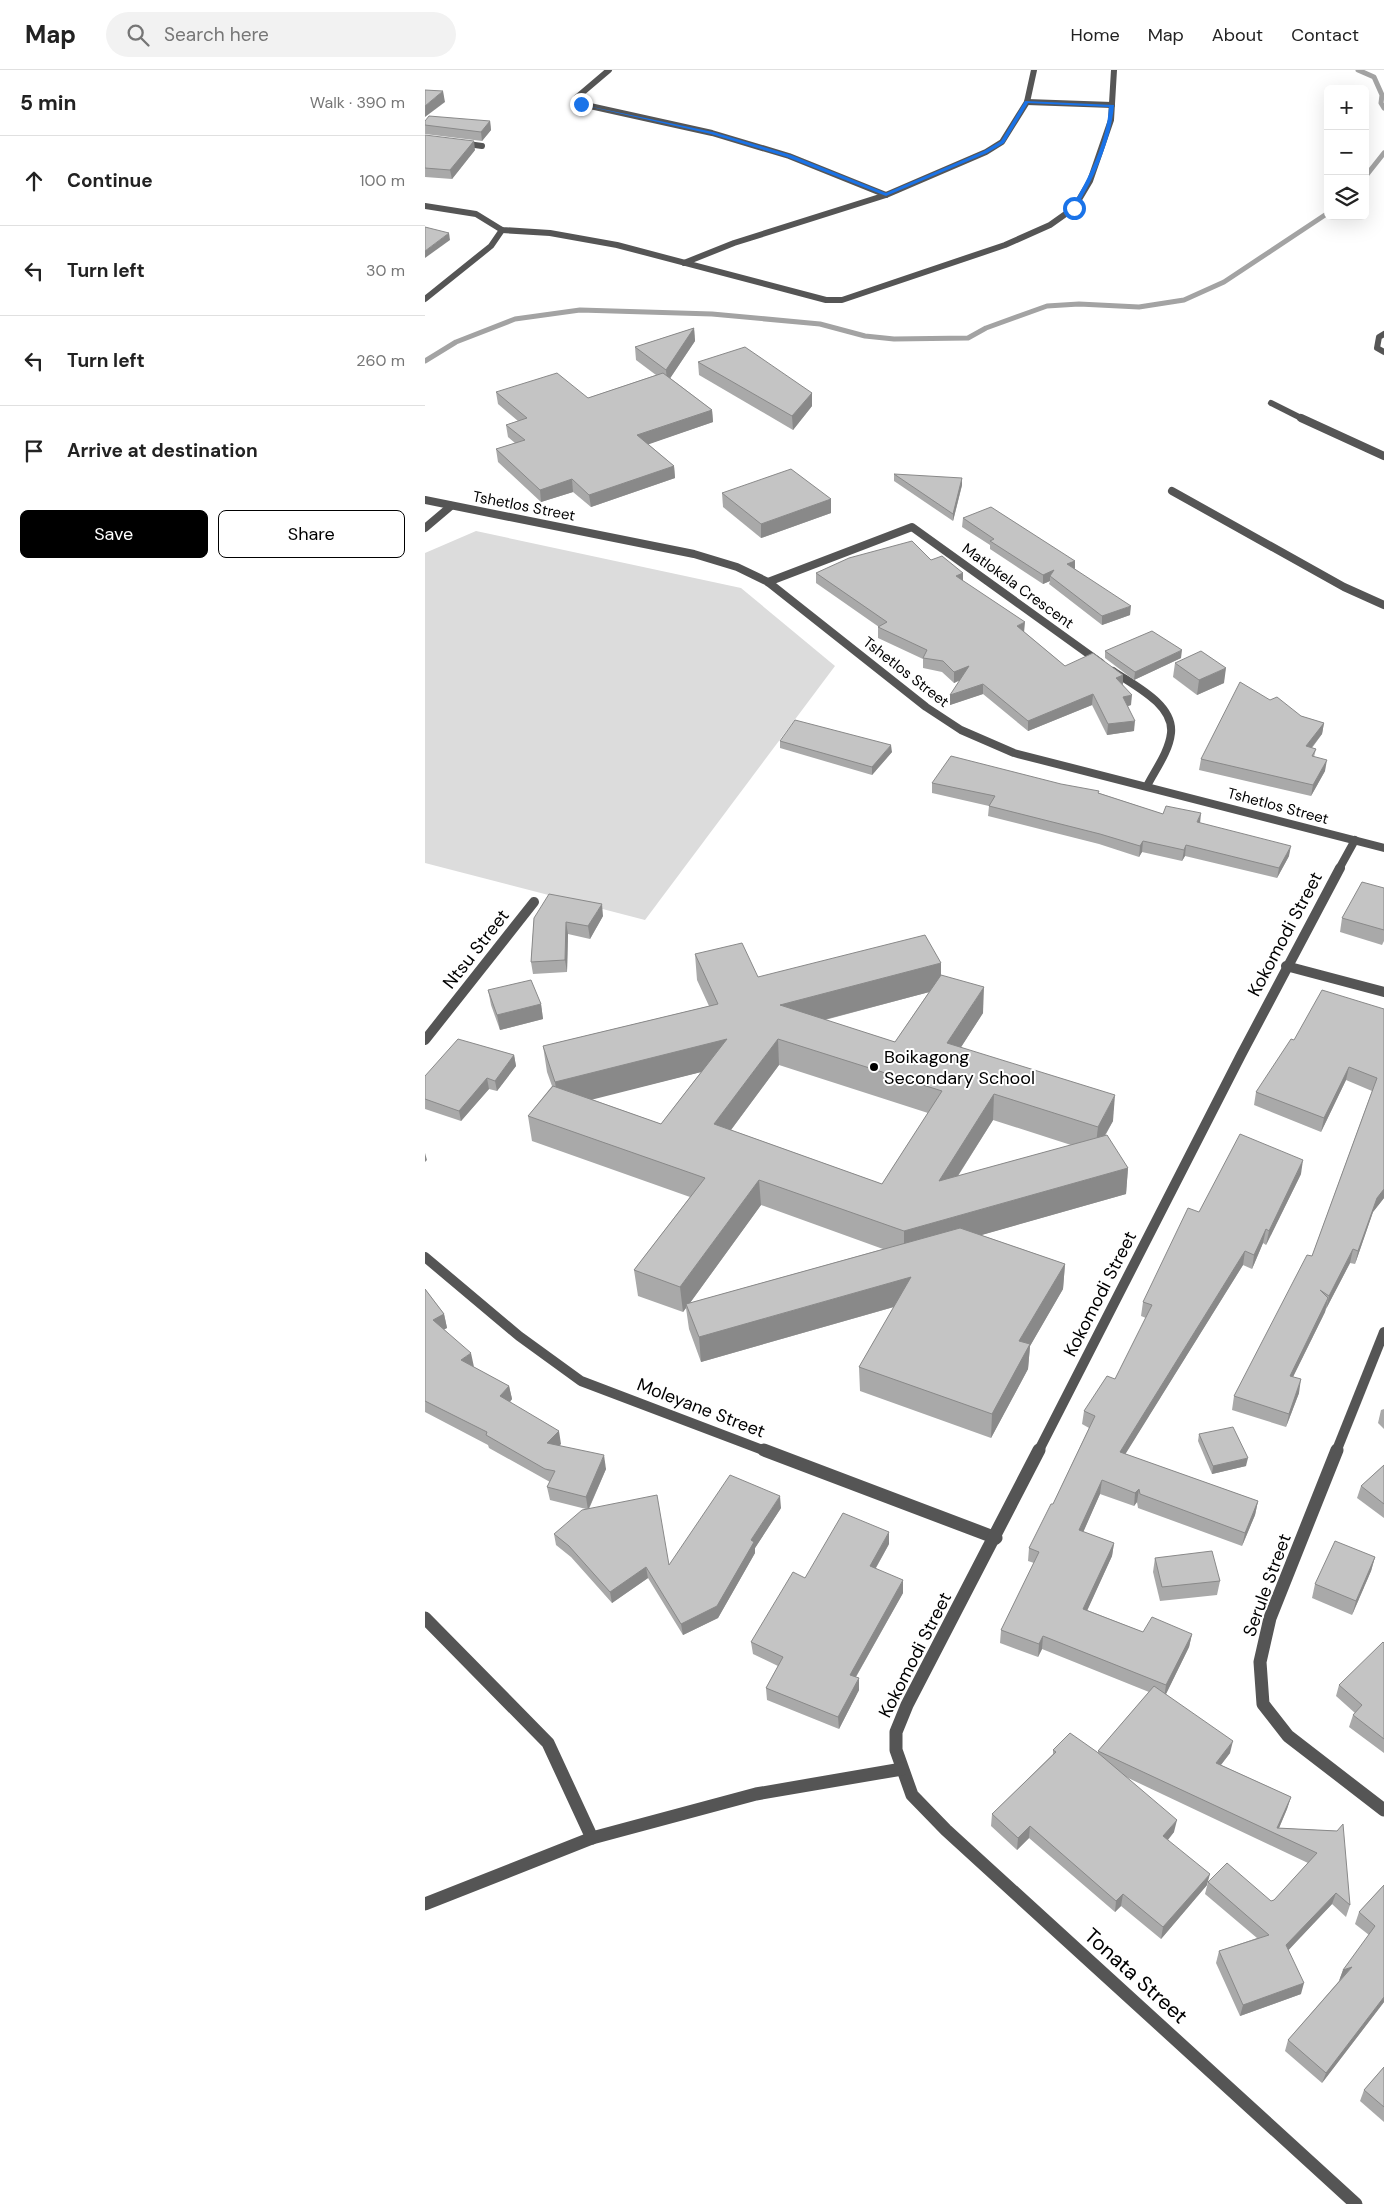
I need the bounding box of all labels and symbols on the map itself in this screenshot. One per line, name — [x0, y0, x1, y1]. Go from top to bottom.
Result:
route end — [570, 93, 593, 116]
route start — [1063, 197, 1086, 220]
street label: Tshetlos Street — [471, 486, 577, 526]
street label: Matlokela Crescent — [958, 539, 1078, 633]
street label: Tshetlos Street — [859, 632, 953, 712]
street label: Tshetlos Street — [1225, 783, 1331, 829]
street label: Kokomodi Street — [1242, 868, 1328, 1000]
street label: Ntsu Street — [437, 904, 515, 994]
place label: Boikagong Secondary School — [884, 1045, 1035, 1090]
marker: Boikagong Secondary School — [868, 1061, 880, 1073]
street label: Kokomodi Street — [1058, 1227, 1142, 1361]
street label: Moleyane Street — [634, 1373, 768, 1443]
street label: Serule Street — [1237, 1530, 1297, 1640]
street label: Kokomodi Street — [873, 1588, 957, 1722]
street label: Tonata Street — [1078, 1922, 1194, 2030]

